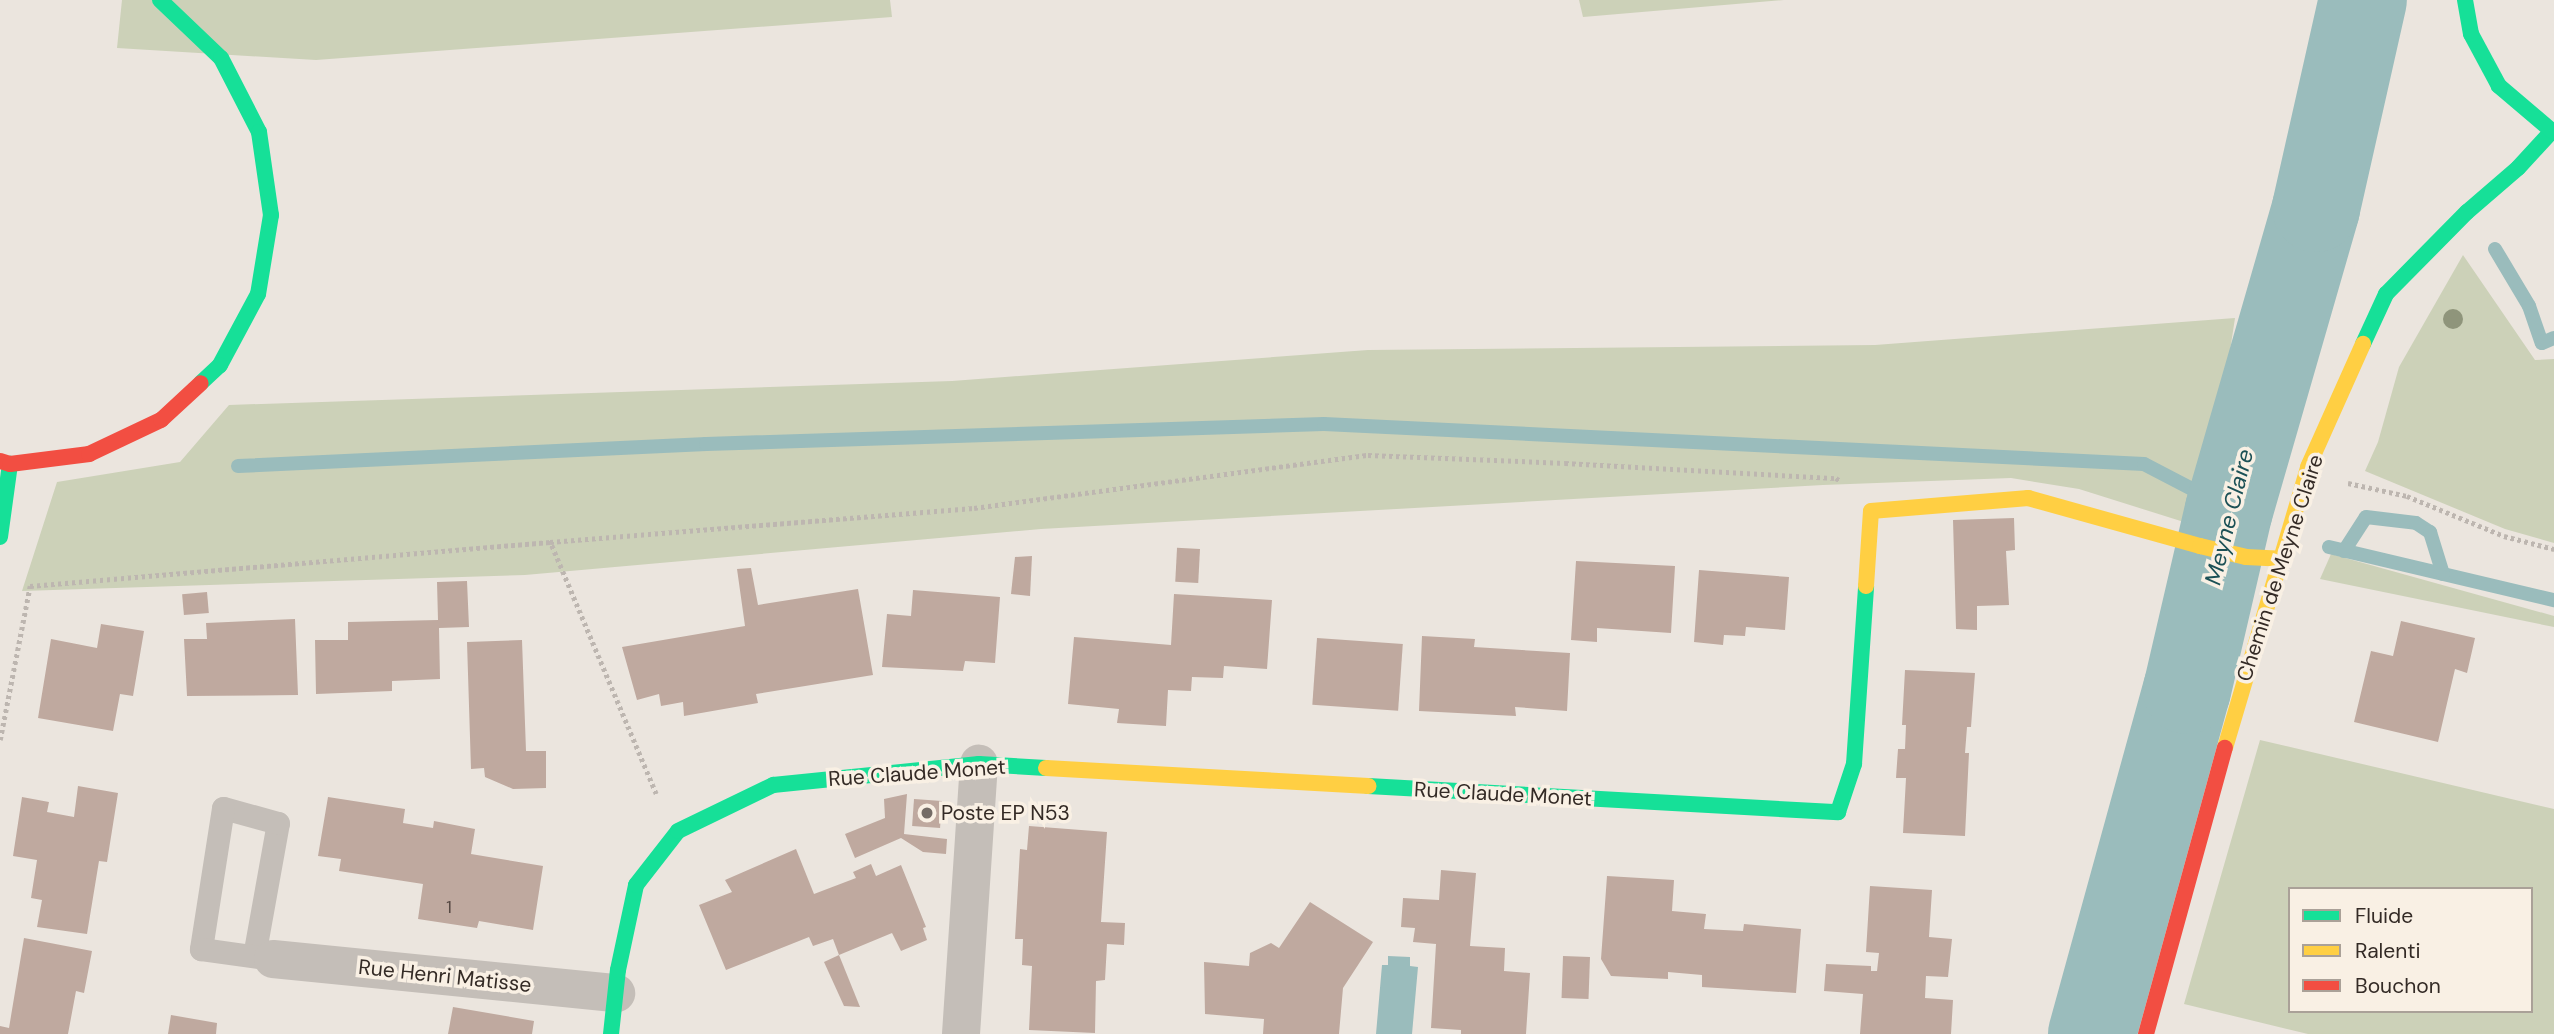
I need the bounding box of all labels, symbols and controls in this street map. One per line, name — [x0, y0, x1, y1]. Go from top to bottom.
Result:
water label: Meyne Claire — [2199, 446, 2259, 588]
street label: Chemin de Meyne Claire — [2231, 451, 2329, 685]
street label: Rue Claude Monet — [827, 754, 1007, 792]
street label: Rue Claude Monet — [1414, 777, 1592, 811]
place label: Poste EP N53 — [941, 800, 1070, 826]
marker: Poste EP N53 — [919, 805, 935, 821]
legend — [2288, 887, 2533, 1013]
house number: 1 — [446, 896, 452, 918]
text: Fluide — [2355, 902, 2413, 930]
text: Ralenti — [2355, 937, 2421, 965]
street label: Rue Henri Matisse — [357, 954, 533, 998]
text: Bouchon — [2355, 972, 2441, 1000]

